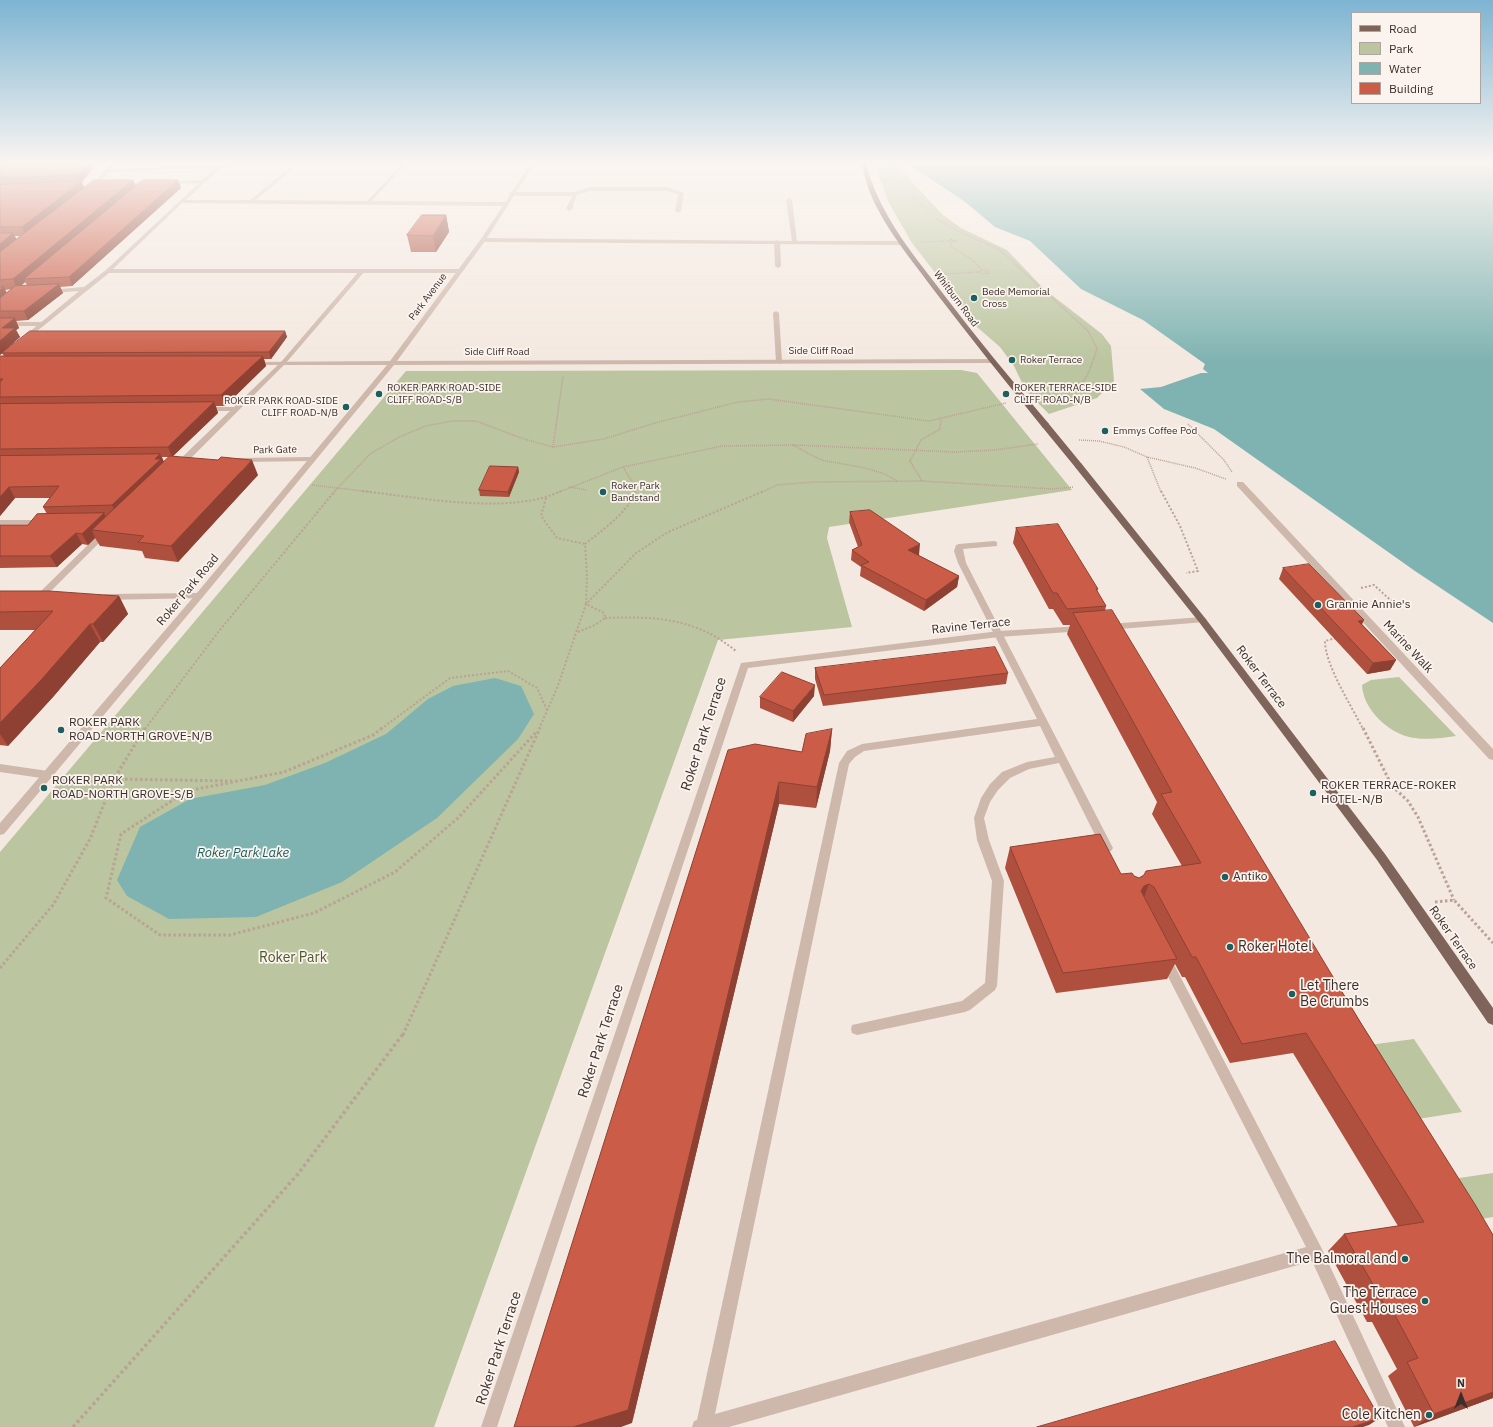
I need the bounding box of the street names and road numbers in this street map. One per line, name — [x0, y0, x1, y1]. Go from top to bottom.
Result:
street label: Whitburn Road — [931, 269, 981, 329]
street label: Park Avenue — [406, 271, 450, 323]
street label: Side Cliff Road — [788, 345, 854, 357]
street label: Side Cliff Road — [464, 346, 530, 358]
street label: Park Gate — [253, 444, 297, 456]
street label: Roker Park Road — [154, 551, 222, 629]
street label: Ravine Terrace — [931, 615, 1011, 637]
street label: Marine Walk — [1380, 618, 1436, 676]
street label: Roker Terrace — [1233, 643, 1289, 711]
street label: Roker Park Terrace — [678, 675, 730, 793]
street label: Roker Terrace — [1426, 903, 1480, 973]
street label: Roker Park Terrace — [575, 982, 627, 1100]
street label: Roker Park Terrace — [473, 1289, 525, 1407]

